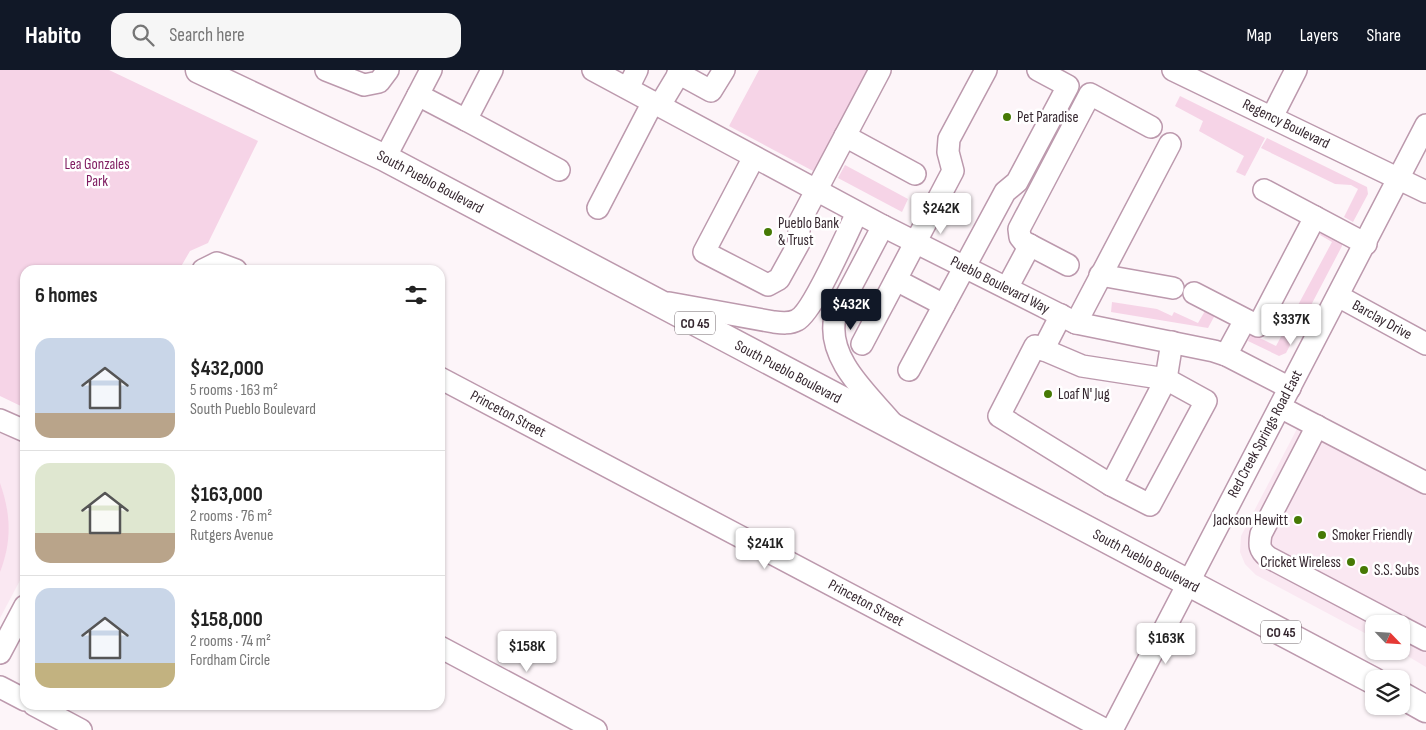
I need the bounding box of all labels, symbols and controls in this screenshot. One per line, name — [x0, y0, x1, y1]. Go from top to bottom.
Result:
search box — [111, 13, 461, 58]
text: Habito — [25, 21, 81, 50]
icon: search — [129, 21, 157, 49]
text: Search here — [169, 24, 245, 47]
text: Map — [1247, 25, 1272, 46]
text: Layers — [1300, 25, 1339, 46]
text: Share — [1367, 25, 1401, 46]
street label: Regency Boulevard — [1239, 95, 1333, 153]
place label: Pet Paradise — [1017, 108, 1079, 127]
marker: Pet Paradise — [1001, 111, 1013, 123]
street label: South Pueblo Boulevard — [373, 146, 487, 218]
park label: Lea Gonzales Park — [64, 155, 130, 191]
pin: $242K — [906, 192, 976, 235]
text: $242K — [922, 199, 960, 218]
place label: Pueblo Bank & Trust — [778, 214, 839, 250]
marker: Pueblo Bank & Trust — [762, 226, 774, 238]
street label: Pueblo Boulevard Way — [947, 252, 1053, 318]
icon: filters — [402, 281, 430, 309]
text: 6 homes — [35, 283, 98, 308]
pin: $432K — [816, 288, 886, 331]
text: $432K — [832, 295, 870, 314]
street label: Barclay Drive — [1349, 296, 1415, 344]
pin: $337K — [1256, 304, 1326, 346]
text: $337K — [1272, 310, 1310, 329]
road number: CO 45 — [675, 312, 715, 334]
street label: South Pueblo Boulevard — [731, 336, 845, 408]
text: $432,000 — [190, 356, 264, 381]
icon: home — [75, 358, 135, 418]
street label: Red Creek Springs Road East — [1223, 367, 1307, 501]
text: 5 rooms · 163 m² — [190, 381, 278, 400]
place label: Loaf N' Jug — [1058, 385, 1110, 404]
street label: Princeton Street — [467, 386, 549, 442]
marker: Loaf N' Jug — [1042, 388, 1054, 400]
text: South Pueblo Boulevard — [190, 400, 316, 419]
text: $163,000 — [190, 482, 263, 507]
icon: home — [75, 483, 135, 543]
text: 2 rooms · 76 m² — [190, 507, 272, 526]
place label: Jackson Hewitt — [1212, 511, 1288, 530]
marker: Jackson Hewitt — [1292, 514, 1304, 526]
street label: South Pueblo Boulevard — [1089, 525, 1203, 597]
text: Rutgers Avenue — [190, 526, 273, 545]
place label: Smoker Friendly — [1332, 526, 1413, 545]
pin: $241K — [730, 528, 800, 570]
marker: Smoker Friendly — [1316, 529, 1328, 541]
text: $241K — [747, 534, 783, 553]
place label: Cricket Wireless — [1260, 553, 1341, 572]
marker: Cricket Wireless — [1345, 556, 1357, 568]
place label: S.S. Subs — [1374, 561, 1419, 580]
marker: S.S. Subs — [1358, 564, 1370, 576]
street label: Princeton Street — [825, 575, 907, 631]
text: $158,000 — [190, 607, 263, 632]
icon: home — [75, 608, 135, 668]
north arrow — [1365, 615, 1410, 660]
map controls — [1365, 615, 1410, 715]
road number: CO 45 — [1261, 620, 1301, 644]
pin: $163K — [1131, 622, 1201, 665]
text: $163K — [1147, 629, 1185, 648]
pin: $158K — [492, 630, 562, 673]
text: 2 rooms · 74 m² — [190, 632, 271, 651]
text: $158K — [509, 637, 545, 656]
text: Fordham Circle — [190, 651, 270, 670]
button: layers — [1365, 670, 1410, 715]

